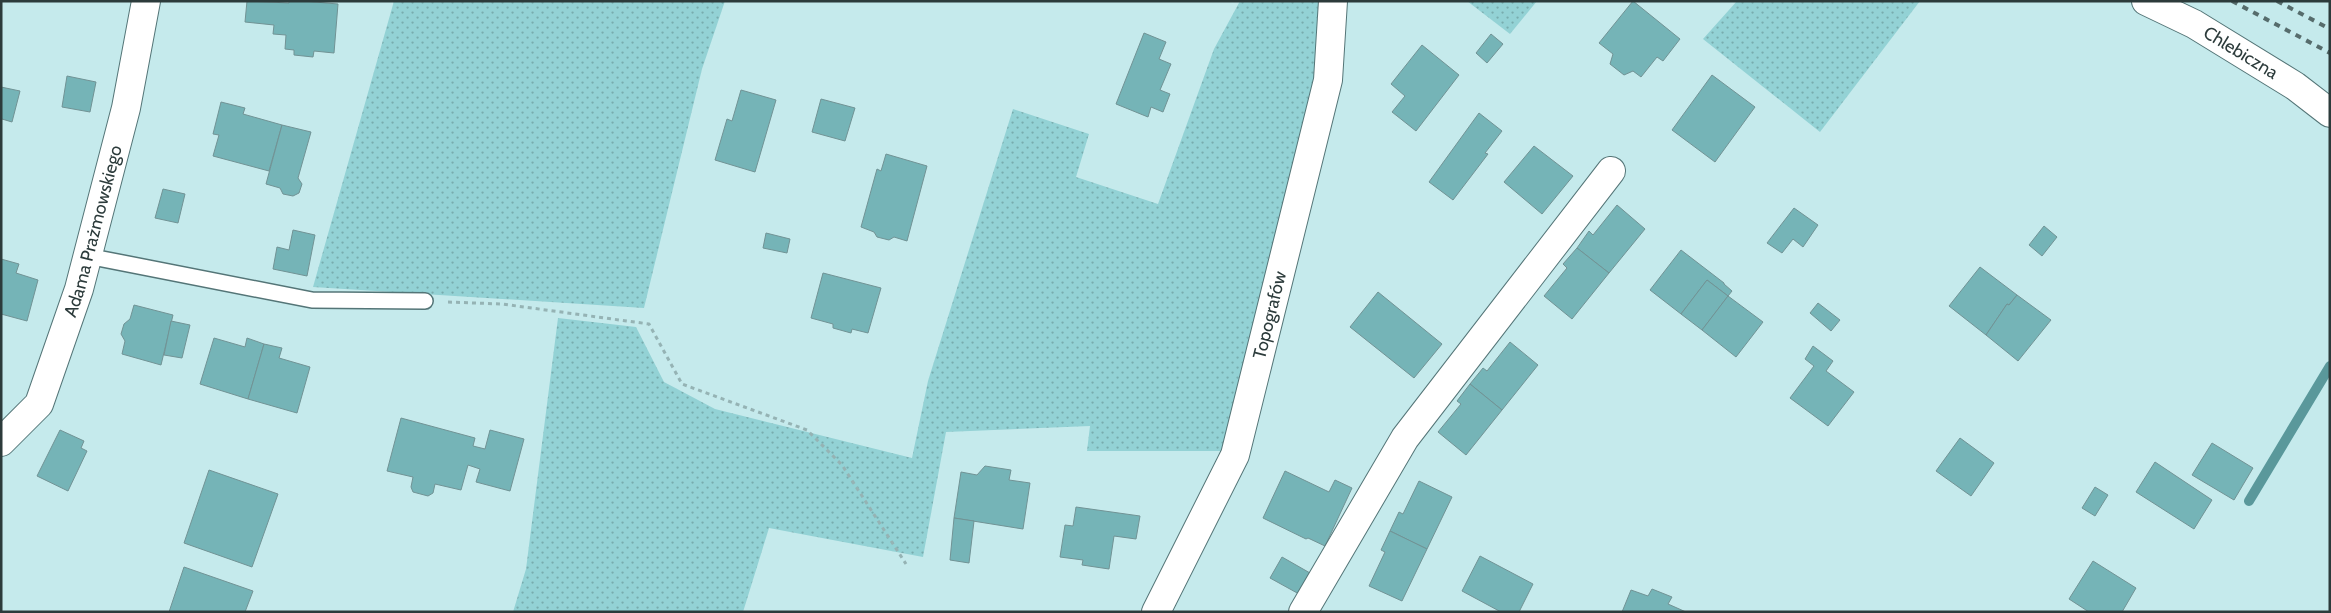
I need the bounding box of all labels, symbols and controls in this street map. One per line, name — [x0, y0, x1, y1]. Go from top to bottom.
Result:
street label: Chlebiczna — [2199, 21, 2282, 84]
street label: Adama Prażmowskiego — [59, 143, 127, 320]
street label: Topografów — [1248, 269, 1291, 361]

